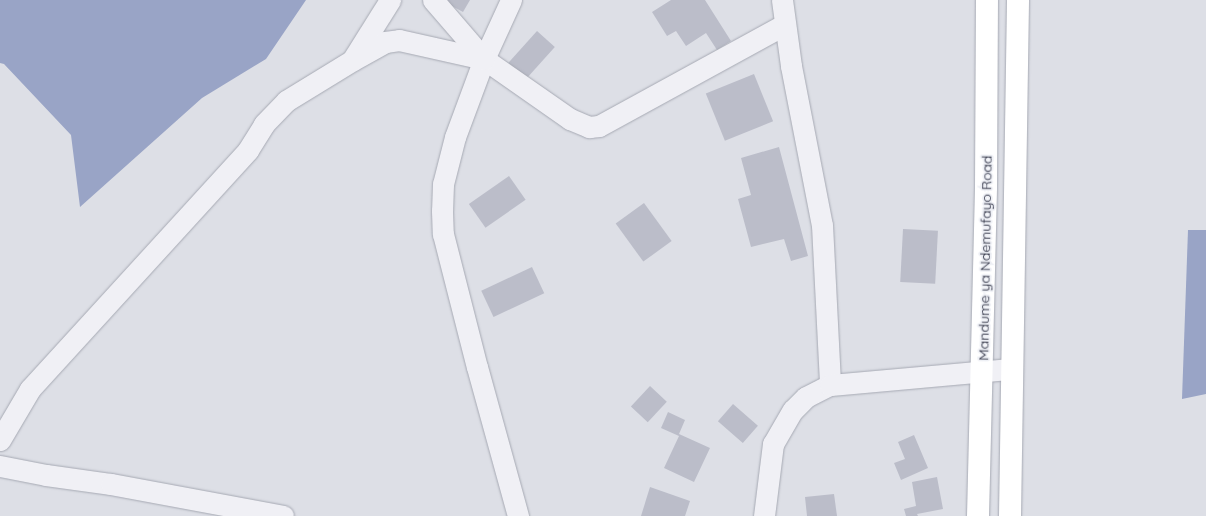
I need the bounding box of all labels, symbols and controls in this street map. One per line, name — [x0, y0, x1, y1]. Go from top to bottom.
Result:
street label: Mandume ya Ndemufayo Road — [975, 155, 995, 361]

